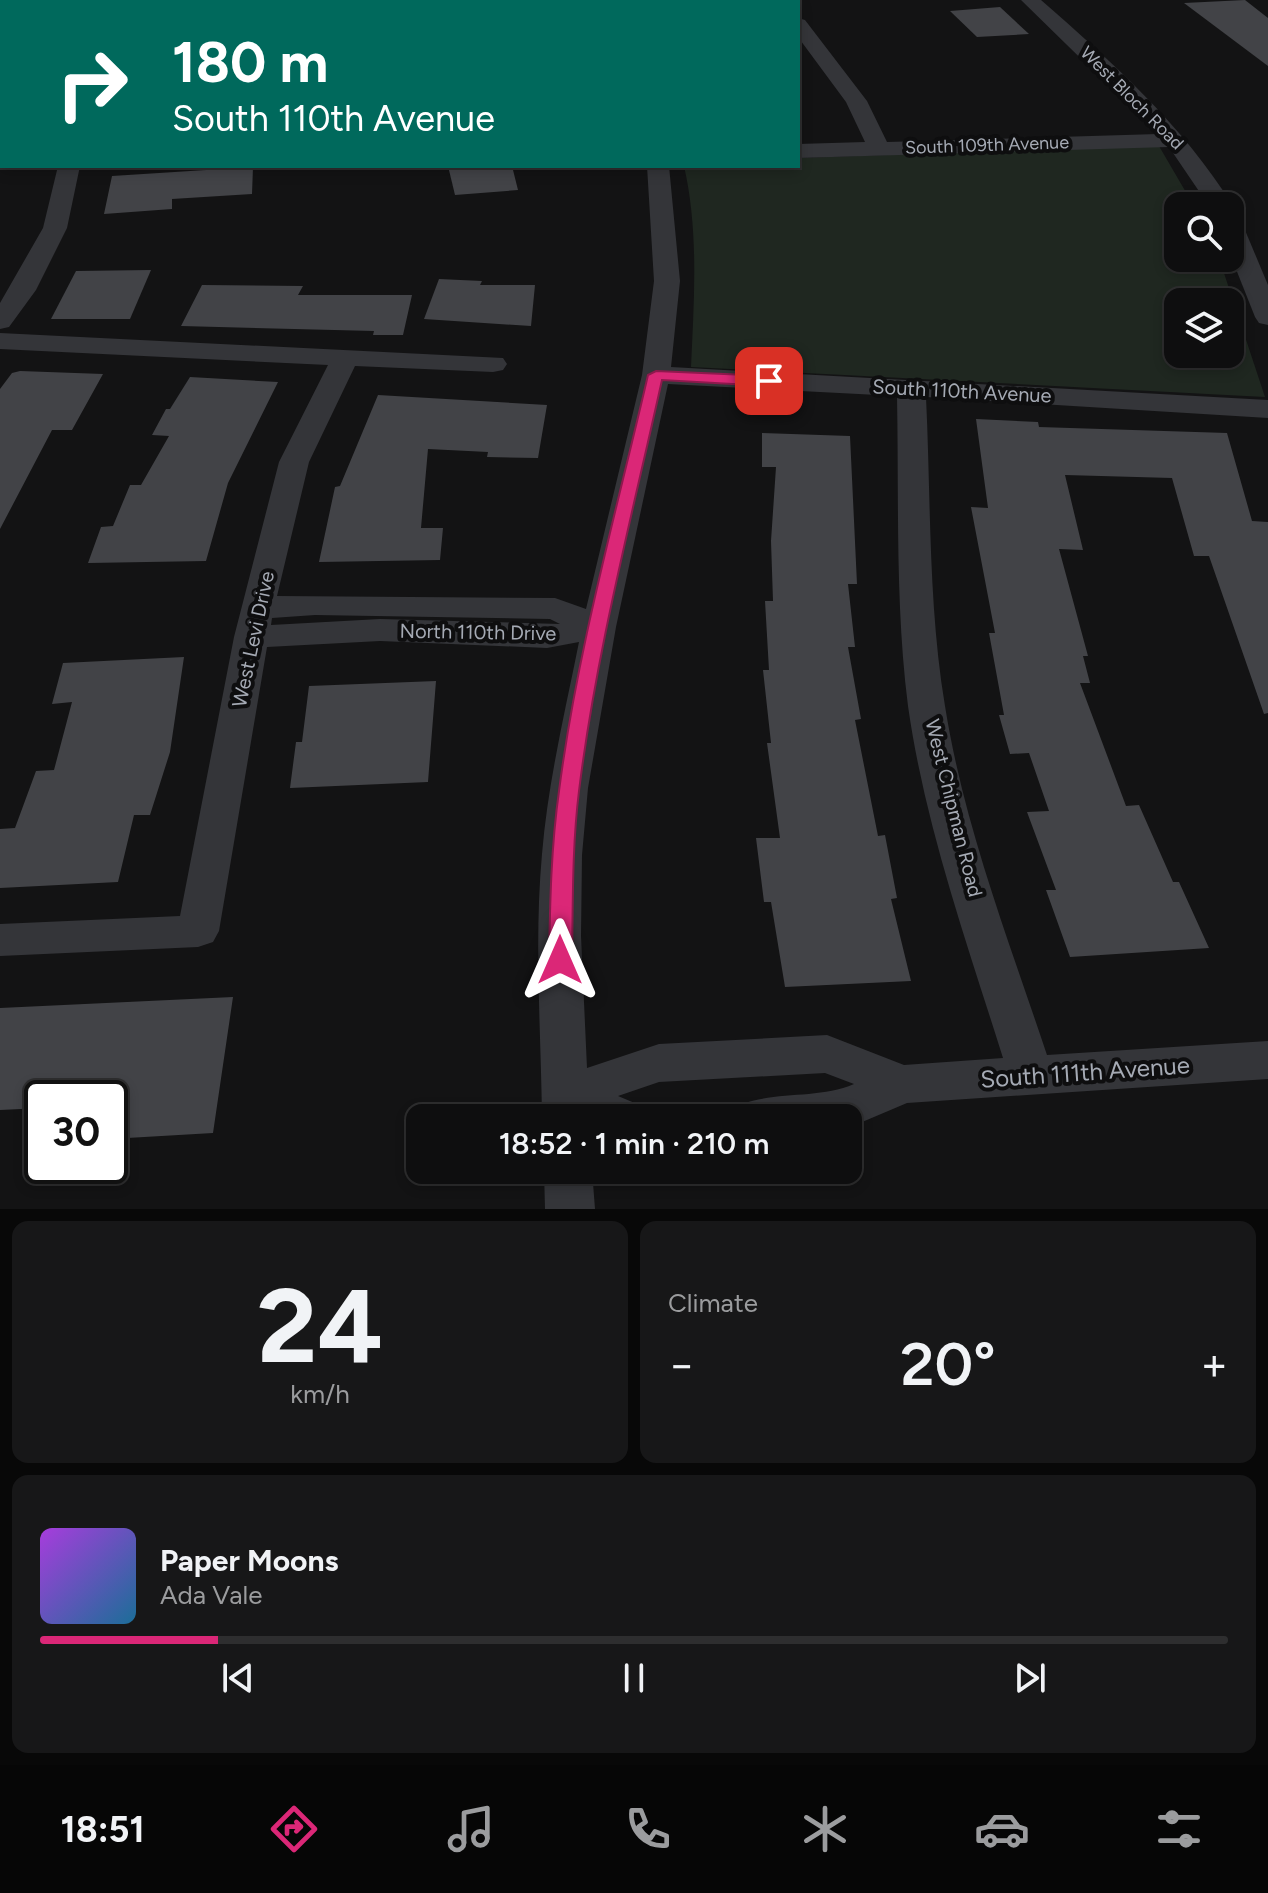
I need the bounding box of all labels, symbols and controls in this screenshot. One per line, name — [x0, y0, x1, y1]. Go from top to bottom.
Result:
text: 180 m — [172, 29, 328, 96]
icon: right — [40, 32, 144, 136]
street label: West Bloch Road — [1076, 42, 1188, 154]
text: South 110th Avenue — [172, 97, 495, 140]
street label: South 109th Avenue — [905, 131, 1070, 159]
map controls — [1164, 192, 1244, 368]
button: search — [1164, 192, 1244, 272]
button: layers — [1164, 288, 1244, 368]
pin — [735, 347, 803, 415]
icon: arrive — [747, 359, 791, 403]
street label: South 110th Avenue — [872, 374, 1052, 408]
street label: West Levi Drive — [227, 569, 279, 709]
street label: North 110th Drive — [399, 619, 557, 645]
street label: West Chipman Road — [920, 717, 988, 899]
position arrow — [518, 918, 602, 1002]
street label: South 111th Avenue — [979, 1050, 1191, 1094]
speed limit sign: 30 — [24, 1080, 128, 1184]
text: 18:52 · 1 min · 210 m — [499, 1125, 769, 1162]
text: 24 — [257, 1263, 383, 1388]
text: Climate — [668, 1287, 758, 1319]
text: 20° — [900, 1328, 996, 1400]
text: − — [668, 1338, 695, 1391]
text: + — [1201, 1338, 1228, 1391]
text: km/h — [290, 1378, 350, 1410]
text: Paper Moons — [160, 1542, 339, 1579]
text: Ada Vale — [160, 1579, 263, 1611]
icon: previous — [216, 1656, 260, 1700]
icon: pause — [612, 1656, 656, 1700]
icon: next — [1008, 1656, 1052, 1700]
icon: directions — [266, 1801, 322, 1857]
icon: music — [443, 1801, 499, 1857]
icon: phone — [620, 1801, 676, 1857]
icon: climate — [797, 1801, 853, 1857]
icon: car — [974, 1801, 1030, 1857]
icon: filters — [1151, 1801, 1207, 1857]
text: 18:51 — [61, 1808, 145, 1851]

